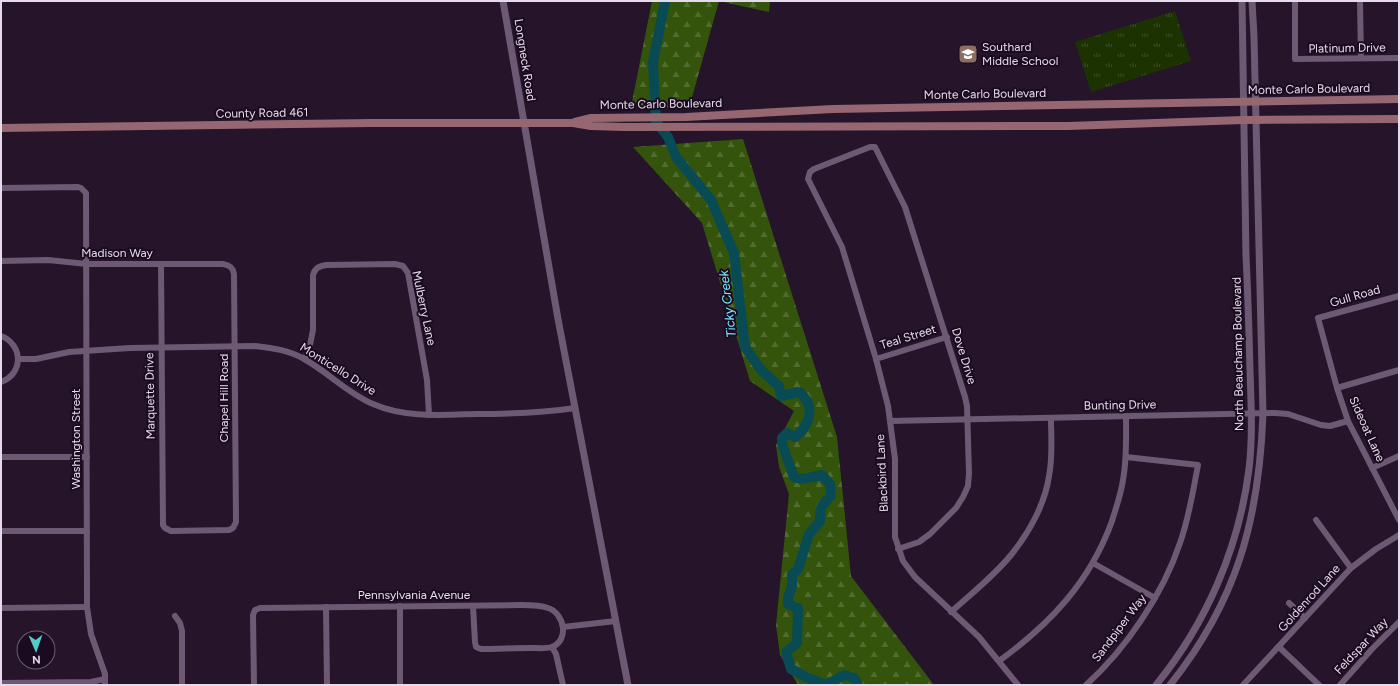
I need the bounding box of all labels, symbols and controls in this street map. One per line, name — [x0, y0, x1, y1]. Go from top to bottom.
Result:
street label: Longneck Road — [512, 18, 538, 102]
place label: Southard Middle School — [982, 40, 1058, 68]
street label: Platinum Drive — [1308, 40, 1386, 56]
school or university icon: Southard Middle School — [957, 43, 979, 65]
street label: Monte Carlo Boulevard — [1248, 81, 1370, 97]
street label: Monte Carlo Boulevard — [924, 86, 1046, 102]
street label: Monte Carlo Boulevard — [600, 96, 722, 112]
street label: County Road 461 — [216, 105, 308, 121]
street label: Madison Way — [81, 246, 154, 260]
street label: Mulberry Lane — [409, 269, 439, 347]
water label: Ticky Creek — [716, 269, 739, 339]
street label: North Beauchamp Boulevard — [1230, 277, 1246, 431]
street label: Gull Road — [1328, 282, 1382, 310]
street label: Teal Street — [878, 322, 938, 352]
street label: Dove Drive — [949, 326, 979, 386]
street label: Monticello Drive — [297, 340, 379, 398]
street label: Marquette Drive — [142, 352, 158, 440]
street label: Chapel Hill Road — [217, 354, 231, 442]
street label: Washington Street — [69, 388, 83, 489]
street label: Sideoat Lane — [1346, 394, 1388, 464]
street label: Bunting Drive — [1084, 397, 1157, 413]
street label: Blackbird Lane — [873, 433, 891, 512]
street label: Goldenrod Lane — [1275, 561, 1343, 634]
street label: Pennsylvania Avenue — [358, 588, 471, 602]
street label: Sandpiper Way — [1089, 591, 1149, 665]
street label: Feldspar Way — [1331, 614, 1391, 677]
north arrow — [16, 630, 56, 670]
text: N — [32, 653, 41, 666]

